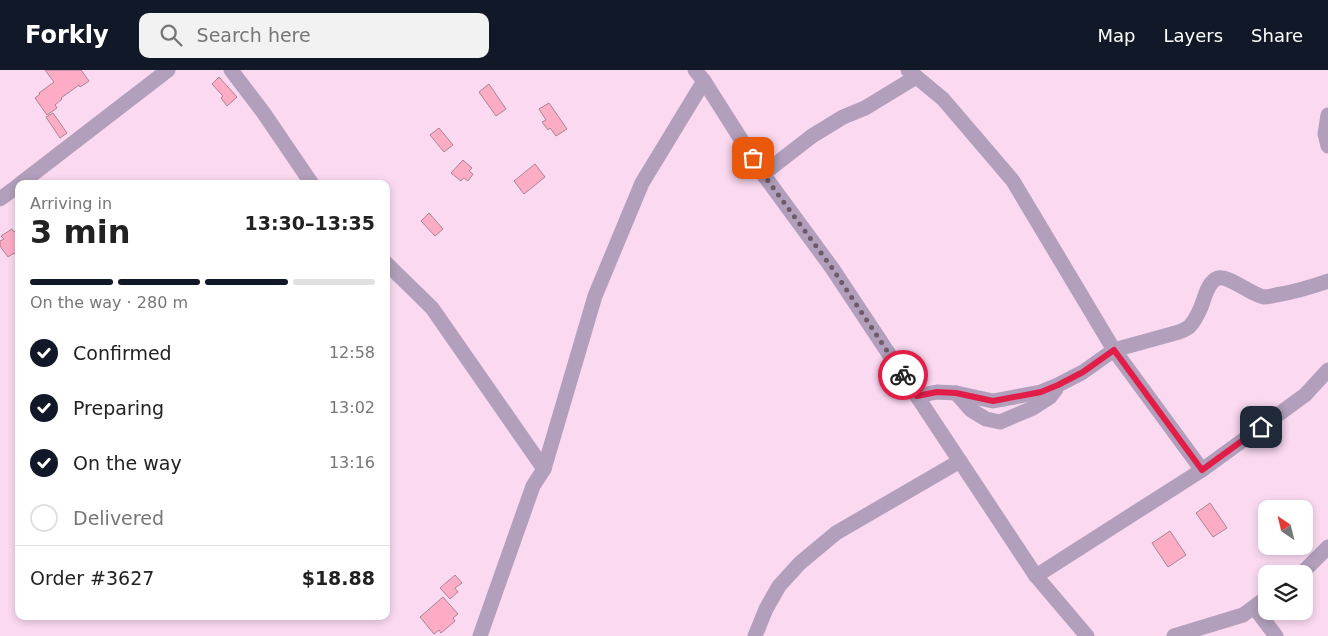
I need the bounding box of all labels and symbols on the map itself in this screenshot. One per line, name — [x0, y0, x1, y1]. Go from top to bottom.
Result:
pin — [732, 137, 774, 179]
courier — [878, 350, 928, 400]
pin — [1240, 406, 1282, 448]
north arrow — [1258, 500, 1312, 555]

